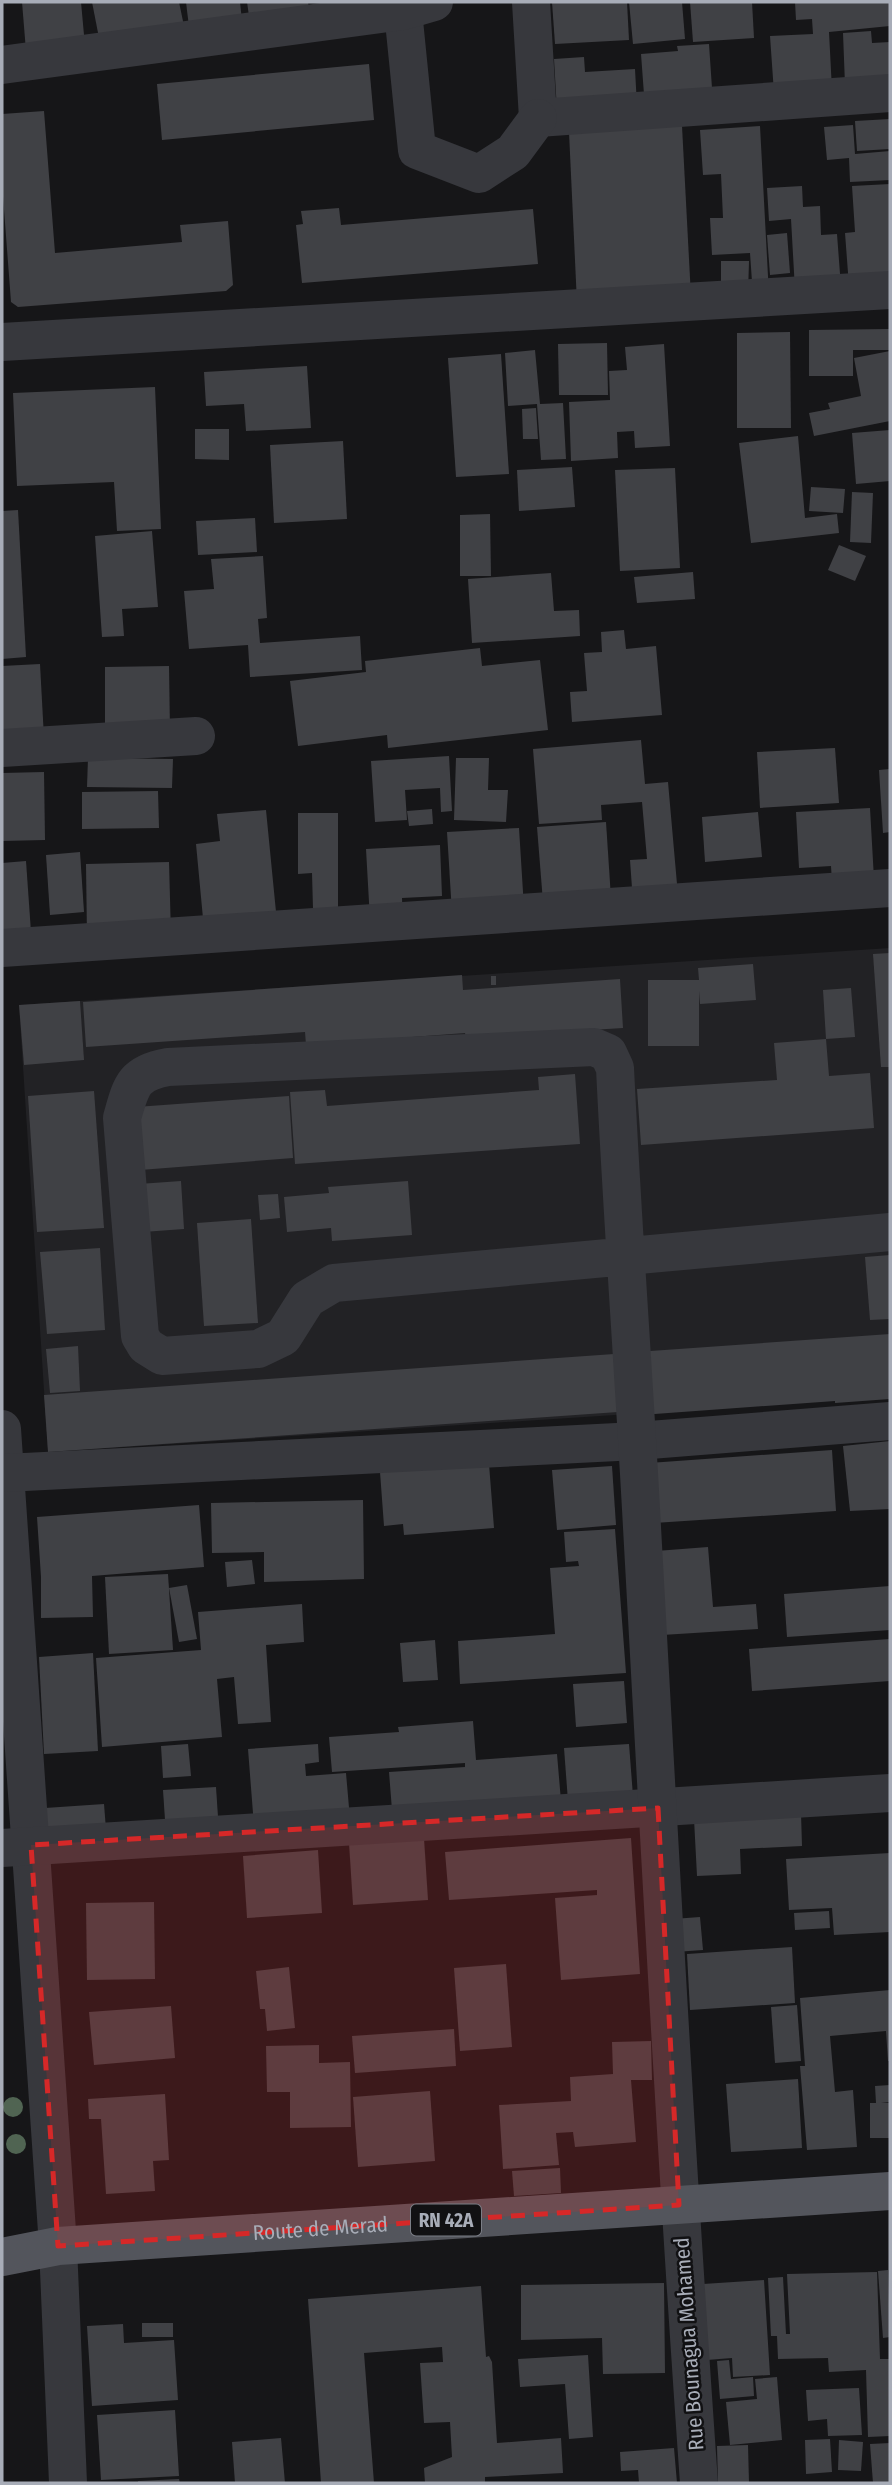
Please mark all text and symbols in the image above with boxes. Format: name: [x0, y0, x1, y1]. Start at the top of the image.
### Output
road number: RN 42A: [411, 2204, 481, 2236]
street label: Route de Merad: [252, 2211, 389, 2246]
street label: Rue Bounagua Mohamed: [669, 2237, 709, 2451]

